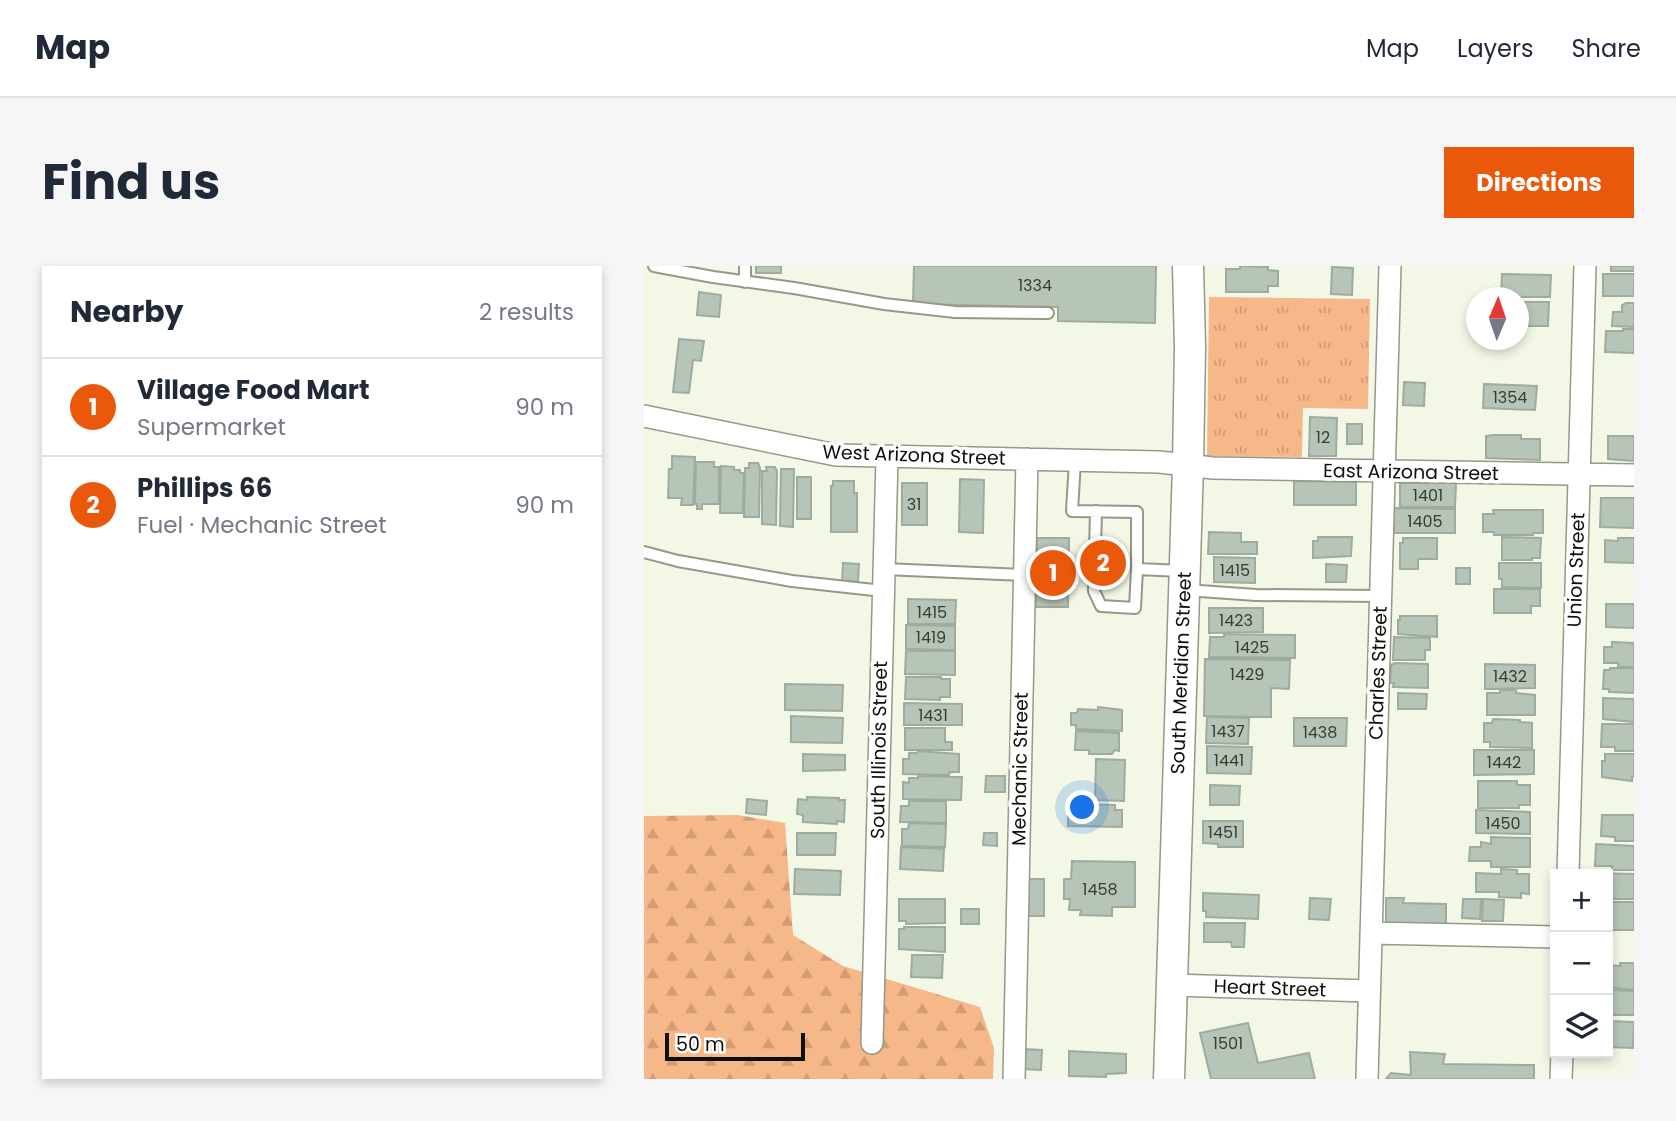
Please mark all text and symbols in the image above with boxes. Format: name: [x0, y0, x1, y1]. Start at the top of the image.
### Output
text: Map: [35, 24, 110, 71]
text: Map: [1366, 32, 1419, 65]
text: Layers: [1457, 32, 1533, 65]
text: Share: [1571, 32, 1641, 65]
button: Directions: [1444, 147, 1634, 218]
text: Find us: [42, 148, 220, 216]
house number: 1334: [1018, 274, 1052, 297]
north arrow: [1466, 287, 1529, 350]
text: Nearby: [70, 290, 184, 333]
text: 2 results: [479, 296, 574, 328]
text: Village Food Mart: [137, 372, 370, 408]
house number: 1354: [1493, 386, 1527, 409]
text: 1: [89, 391, 97, 423]
text: 90 m: [515, 391, 574, 423]
text: Supermarket: [137, 411, 286, 443]
house number: 12: [1316, 426, 1330, 449]
street label: West Arizona Street: [822, 438, 1006, 472]
street label: East Arizona Street: [1323, 457, 1499, 487]
text: Phillips 66: [137, 470, 272, 506]
house number: 1401: [1413, 484, 1443, 507]
text: 2: [86, 489, 100, 521]
text: 90 m: [515, 489, 574, 521]
house number: 31: [907, 493, 921, 516]
text: Fuel · Mechanic Street: [137, 509, 387, 541]
house number: 1405: [1407, 510, 1443, 533]
street label: Union Street: [1561, 512, 1591, 628]
pin: 2: [1080, 537, 1126, 589]
pin: 1: [1030, 547, 1076, 599]
house number: 1415: [1220, 559, 1250, 582]
street label: South Meridian Street: [1164, 571, 1198, 775]
house number: 1415: [917, 601, 947, 624]
street label: Charles Street: [1362, 606, 1394, 740]
house number: 1423: [1219, 609, 1253, 632]
house number: 1419: [916, 626, 946, 649]
house number: 1425: [1235, 636, 1269, 659]
street label: South Illinois Street: [864, 661, 894, 839]
house number: 1429: [1230, 663, 1264, 686]
house number: 1432: [1493, 665, 1527, 688]
street label: Mechanic Street: [1005, 692, 1035, 846]
house number: 1431: [918, 704, 948, 727]
house number: 1437: [1211, 720, 1245, 743]
house number: 1438: [1303, 721, 1337, 744]
house number: 1441: [1214, 749, 1244, 772]
house number: 1442: [1487, 751, 1521, 774]
your location: [1065, 790, 1099, 824]
house number: 1450: [1485, 812, 1521, 835]
house number: 1451: [1208, 821, 1238, 844]
map controls: [1550, 869, 1613, 1058]
button: +: [1550, 869, 1613, 932]
house number: 1458: [1082, 878, 1118, 901]
button: −: [1550, 932, 1613, 995]
street label: Heart Street: [1213, 973, 1327, 1003]
button: layers: [1550, 995, 1613, 1058]
scale bar: [665, 1030, 805, 1062]
text: 50 m: [676, 1031, 725, 1058]
house number: 1501: [1213, 1032, 1243, 1055]

